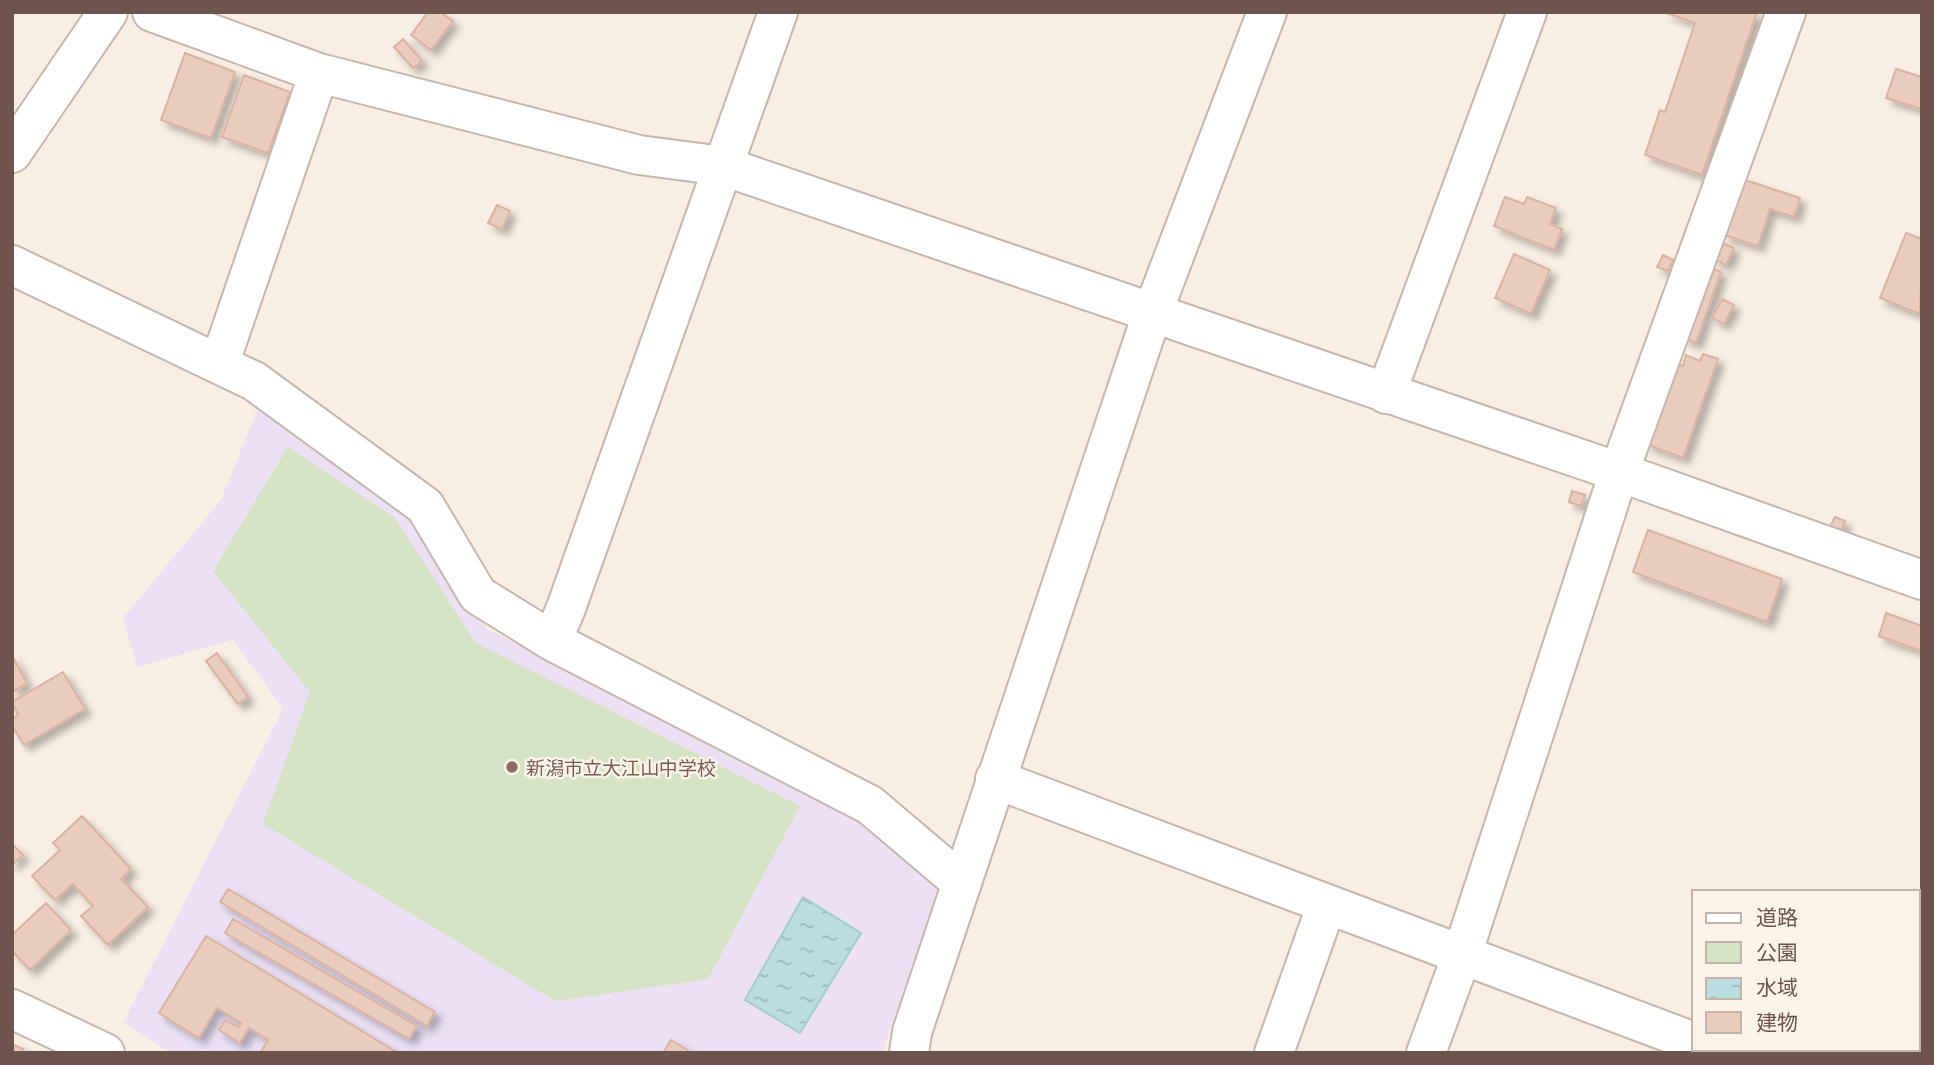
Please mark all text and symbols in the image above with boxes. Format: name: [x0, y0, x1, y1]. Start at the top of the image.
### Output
place label: 新潟市立大江山中学校: [526, 756, 716, 779]
marker: 新潟市立大江山中学校: [504, 759, 520, 775]
legend: [1692, 890, 1920, 1051]
text: 道路: [1756, 904, 1798, 929]
text: 公園: [1756, 939, 1798, 964]
text: 水域: [1756, 974, 1798, 999]
text: 建物: [1756, 1009, 1798, 1034]

